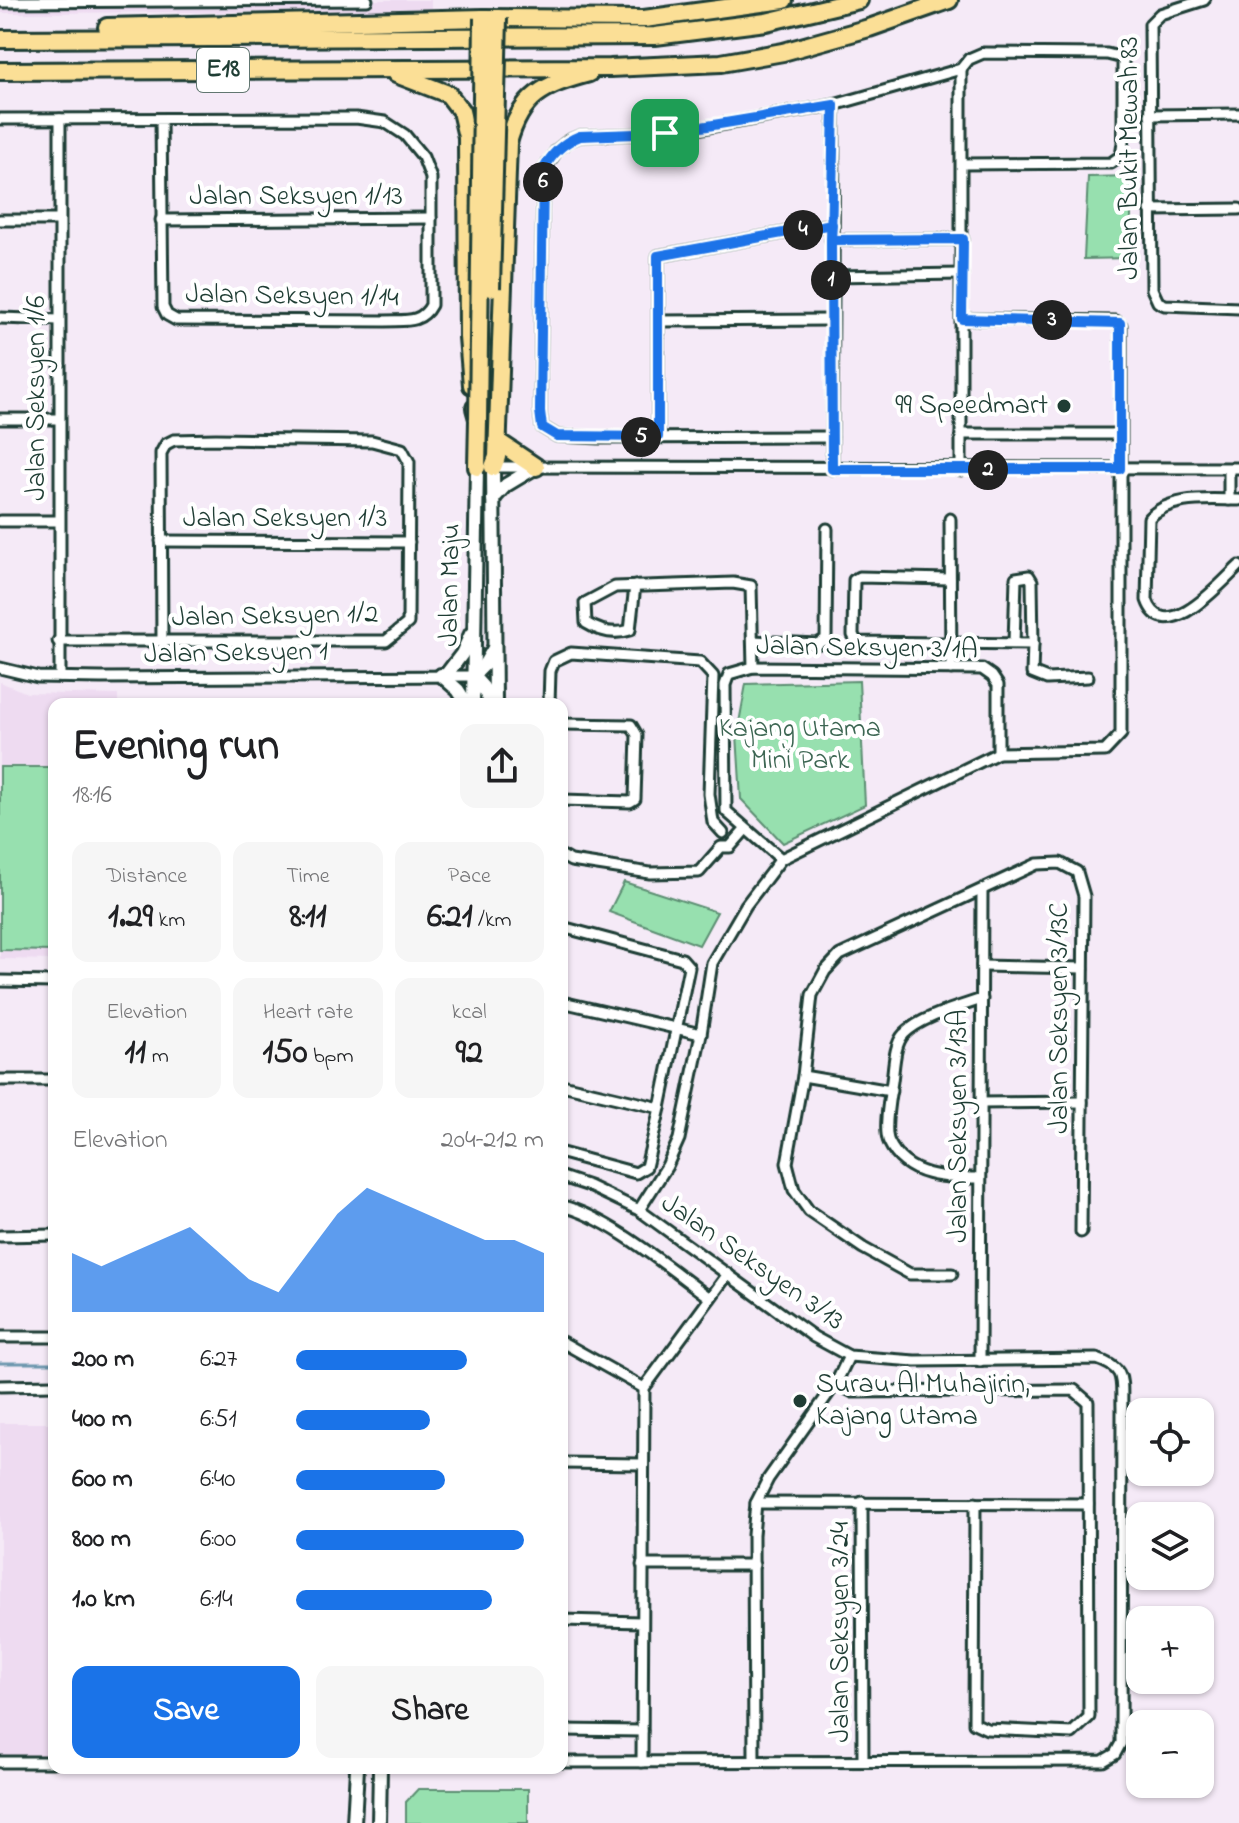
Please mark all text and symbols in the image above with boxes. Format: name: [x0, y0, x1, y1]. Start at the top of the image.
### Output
street label: Jalan Bukit Mewah 83: [1110, 36, 1151, 280]
road number: E18: [197, 48, 249, 92]
pin: [631, 99, 699, 167]
icon: arrive: [643, 111, 687, 155]
pin: 6: [523, 162, 563, 202]
text: 6: [538, 166, 548, 198]
street label: Jalan Seksyen 1/13: [189, 177, 403, 218]
pin: 4: [783, 210, 823, 250]
text: 4: [798, 214, 808, 246]
pin: 1: [811, 260, 851, 300]
text: 1: [828, 264, 835, 296]
street label: Jalan Seksyen 1/14: [185, 275, 399, 319]
street label: Jalan Seksyen 1/6: [17, 295, 58, 501]
pin: 3: [1032, 300, 1072, 340]
text: 3: [1047, 304, 1057, 336]
place label: 99 Speedmart: [895, 386, 1048, 427]
marker: 99 Speedmart: [1055, 397, 1073, 415]
pin: 5: [621, 417, 661, 457]
text: 5: [635, 421, 647, 453]
pin: 2: [968, 450, 1008, 490]
text: 2: [983, 454, 993, 486]
street label: Jalan Seksyen 1/3: [183, 499, 387, 540]
street label: Jalan Maju: [429, 523, 473, 647]
street label: Jalan Seksyen 1/2: [171, 595, 379, 639]
street label: Jalan Seksyen 3/1A: [756, 627, 978, 671]
street label: Jalan Seksyen 1: [144, 632, 329, 676]
park label: Kajang Utama Mini Park: [719, 709, 881, 782]
text: Evening run: [72, 715, 279, 779]
button: share: [460, 724, 544, 808]
text: 18:16: [72, 777, 112, 815]
text: Distance: [106, 861, 187, 893]
text: Time: [286, 861, 330, 893]
text: Pace: [448, 861, 491, 893]
text: 1.29: [108, 893, 153, 943]
text: 8:11: [289, 893, 327, 943]
text: 6:21: [427, 893, 473, 943]
street label: Jalan Seksyen 3/13C: [1040, 902, 1081, 1134]
text: km: [153, 905, 185, 937]
text: /km: [473, 905, 512, 937]
text: Elevation: [106, 997, 187, 1029]
text: Heart rate: [263, 997, 353, 1029]
text: kcal: [452, 997, 487, 1029]
street label: Jalan Seksyen 3/13A: [939, 1009, 980, 1243]
text: 11: [125, 1029, 146, 1079]
text: 150: [262, 1029, 307, 1079]
text: 92: [456, 1029, 483, 1079]
text: m: [146, 1041, 169, 1073]
text: bpm: [307, 1041, 354, 1073]
text: Elevation: [72, 1122, 168, 1160]
text: 204–212 m: [441, 1122, 544, 1160]
street label: Jalan Seksyen 3/13: [652, 1184, 852, 1342]
text: 200 m: [72, 1341, 134, 1379]
text: 6:27: [200, 1341, 237, 1379]
place label: Surau Al Muhajirin, Kajang Utama: [816, 1365, 1030, 1438]
marker: Surau Al Muhajirin, Kajang Utama: [791, 1392, 809, 1410]
map controls: [1126, 1398, 1214, 1798]
button: locate: [1126, 1398, 1214, 1486]
text: 400 m: [72, 1401, 132, 1439]
text: 6:51: [200, 1401, 237, 1439]
text: 600 m: [72, 1461, 133, 1499]
text: 6:40: [200, 1461, 236, 1499]
button: layers: [1126, 1502, 1214, 1590]
text: 800 m: [72, 1521, 131, 1559]
text: 6:00: [200, 1521, 236, 1559]
street label: Jalan Seksyen 3/24: [821, 1521, 862, 1743]
text: 1.0 km: [72, 1581, 135, 1619]
text: 6:14: [200, 1581, 233, 1619]
button: +: [1126, 1606, 1214, 1694]
button: Save: [72, 1666, 300, 1758]
button: Share: [316, 1666, 544, 1758]
button: −: [1126, 1710, 1214, 1798]

